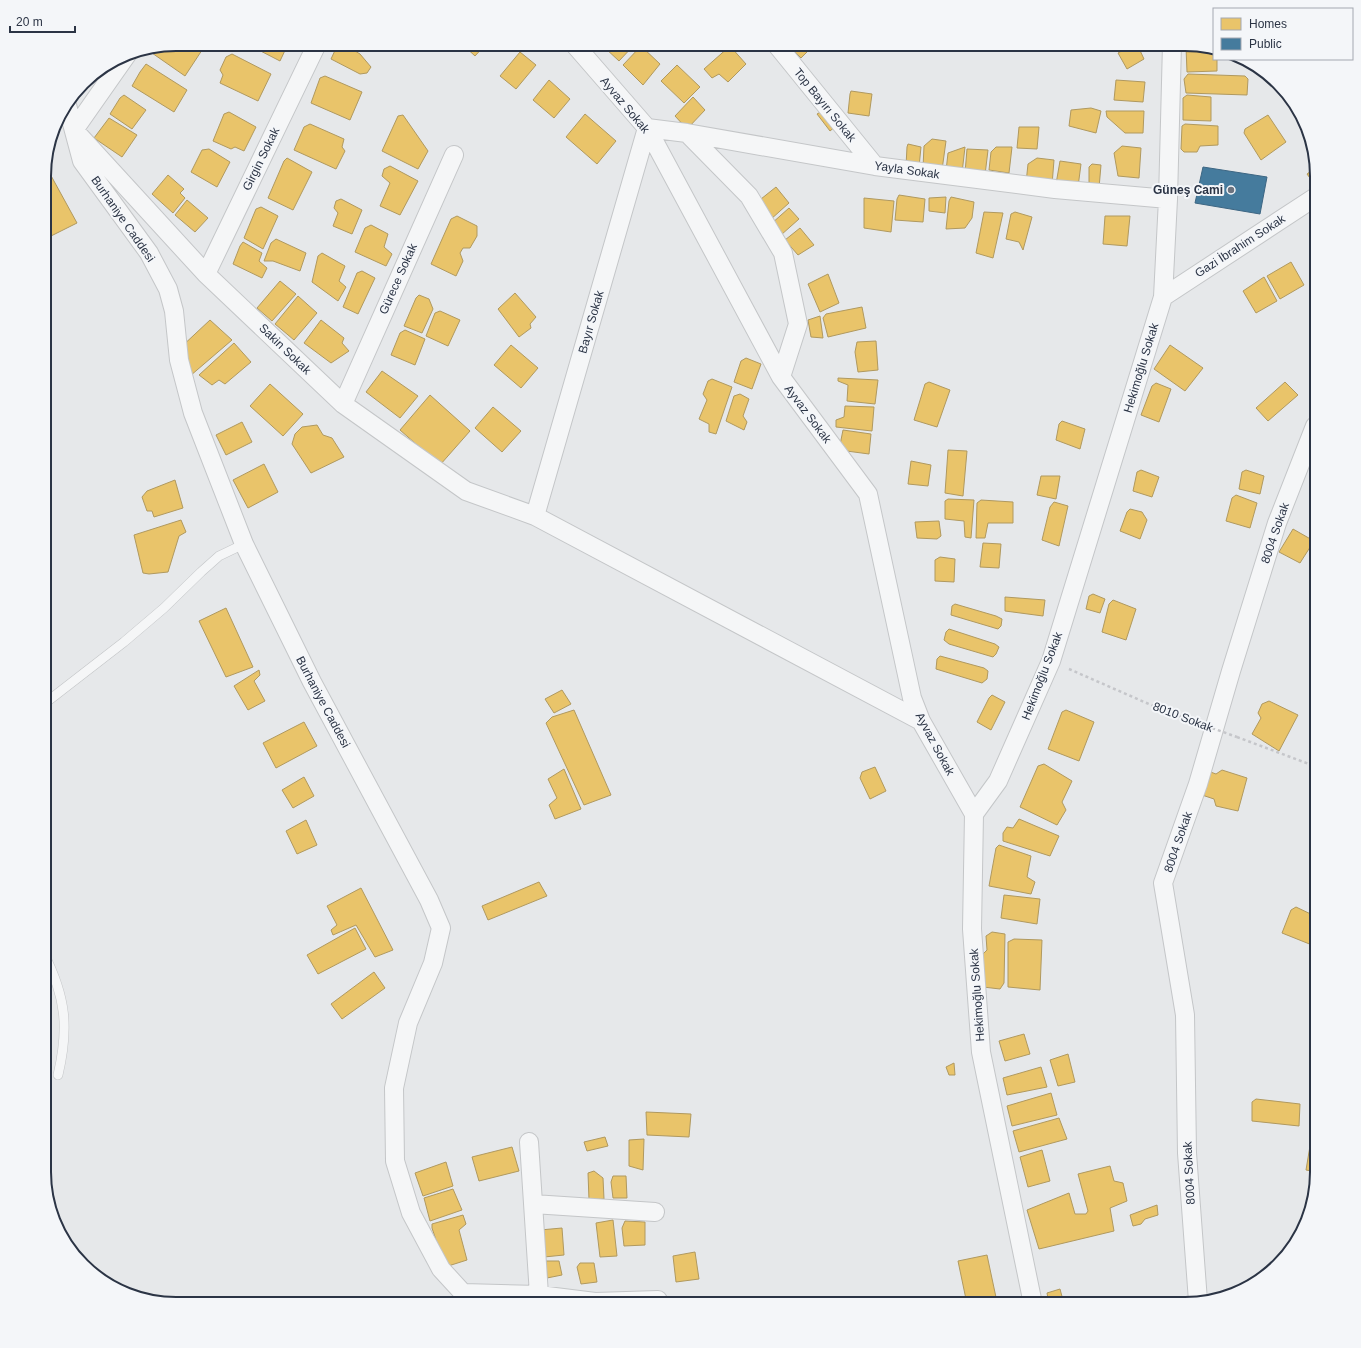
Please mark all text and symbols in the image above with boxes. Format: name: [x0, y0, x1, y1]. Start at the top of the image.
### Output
scale bar: [10, 8, 75, 34]
legend: [1213, 8, 1353, 60]
text: 20 m: [16, 15, 43, 29]
text: Homes: [1249, 17, 1287, 31]
text: Public: [1249, 37, 1282, 51]
street label: Top Bayırı Sokak: [791, 65, 860, 145]
street label: Ayvaz Sokak: [597, 74, 653, 137]
street label: Girgin Sokak: [240, 124, 283, 193]
street label: Yayla Sokak: [873, 158, 942, 182]
street label: Burhaniye Caddesi: [88, 173, 158, 265]
place label: Güneş Cami: [1153, 183, 1223, 197]
marker: Güneş Cami: [1226, 185, 1236, 195]
street label: Gazi İbrahim Sokak: [1192, 211, 1289, 280]
street label: Gürece Sokak: [376, 241, 420, 317]
street label: Bayır Sokak: [575, 288, 607, 355]
street label: Hekimoğlu Sokak: [1121, 320, 1162, 415]
street label: Sakin Sokak: [256, 321, 315, 378]
street label: Ayvaz Sokak: [782, 382, 835, 447]
street label: 8004 Sokak: [1258, 500, 1292, 565]
street label: Hekimoğlu Sokak: [1019, 629, 1066, 722]
street label: Burhaniye Caddesi: [293, 654, 353, 750]
street label: 8010 Sokak: [1151, 699, 1216, 735]
street label: Ayvaz Sokak: [913, 710, 958, 779]
street label: 8004 Sokak: [1161, 809, 1195, 874]
street label: Hekimoğlu Sokak: [967, 947, 987, 1042]
street label: 8004 Sokak: [1180, 1140, 1198, 1205]

